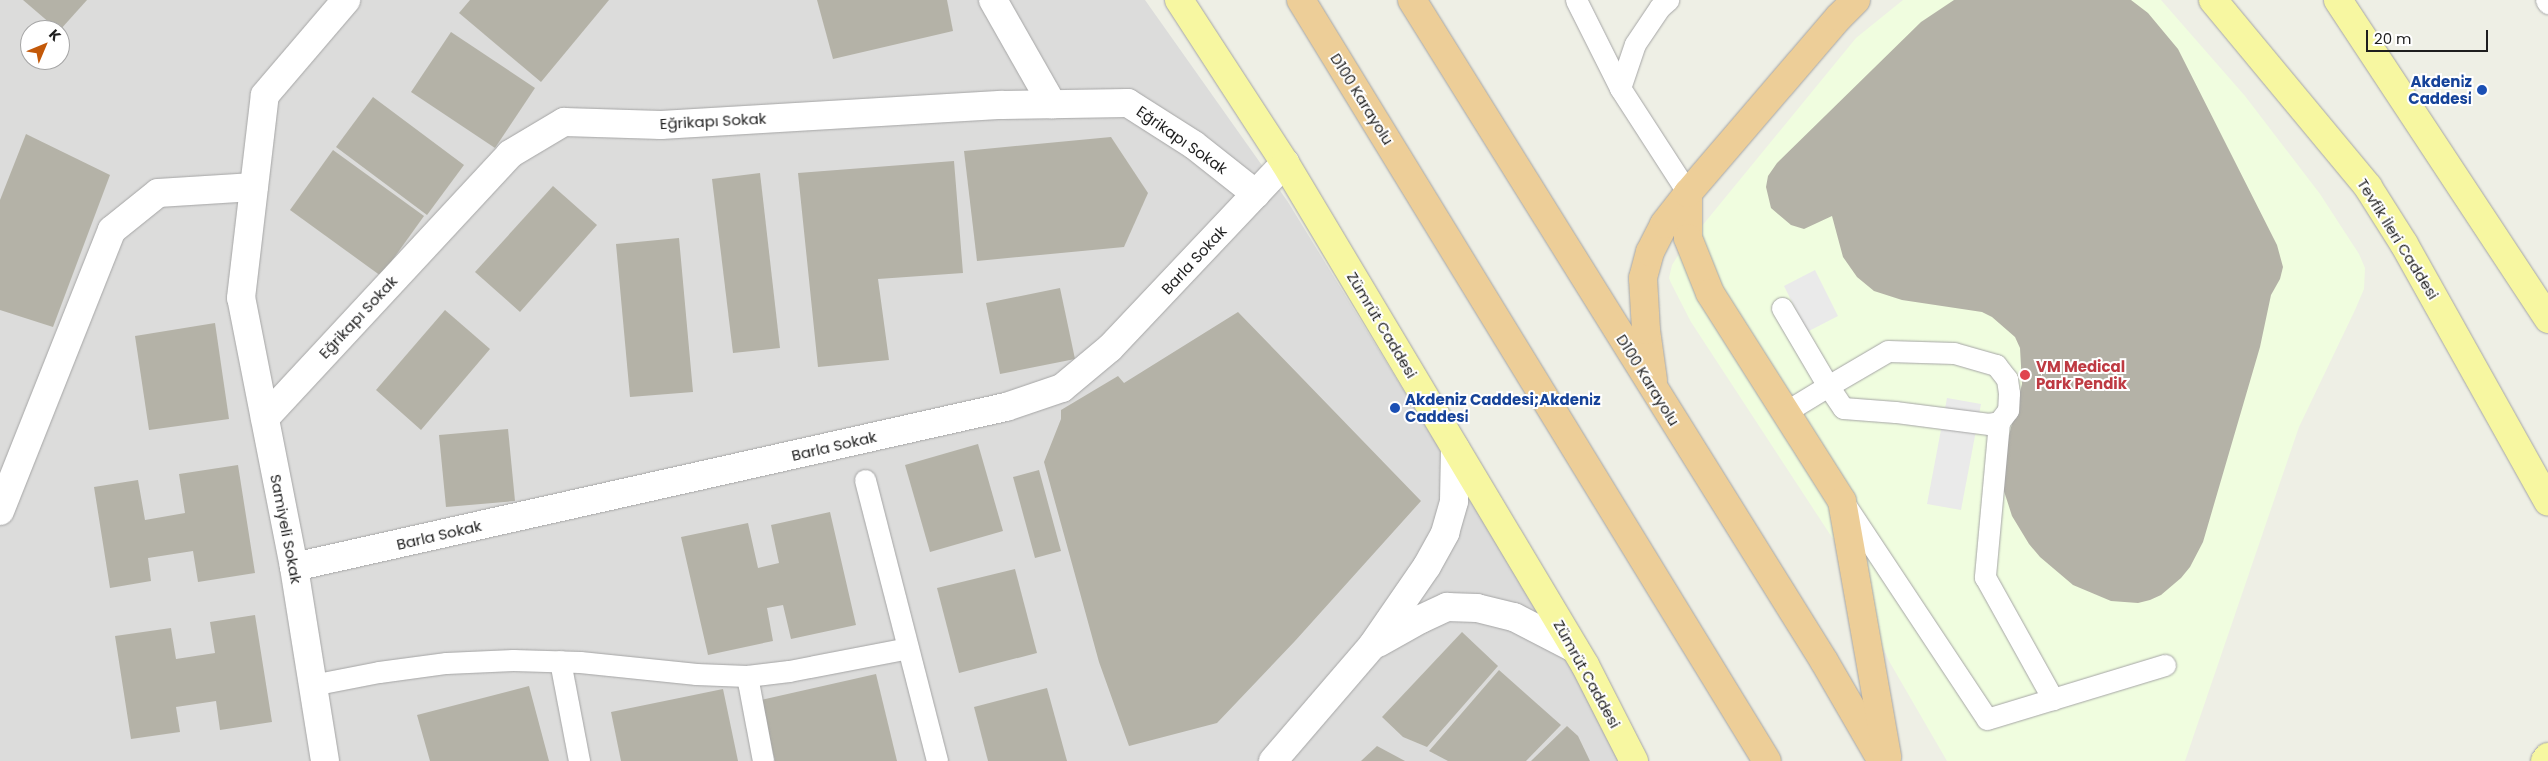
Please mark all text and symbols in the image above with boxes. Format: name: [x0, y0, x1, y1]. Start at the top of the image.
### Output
north arrow: [20, 20, 70, 70]
scale bar: [2368, 20, 2490, 52]
text: K: [44, 25, 65, 46]
text: 20 m: [2374, 28, 2412, 49]
street label: D100 Karayolu: [1327, 50, 1397, 148]
place label: Akdeni̇z Caddesi̇: [2408, 72, 2472, 107]
marker: Akdeni̇z Caddesi̇: [2476, 84, 2488, 96]
street label: Eğrikapı Sokak: [1133, 102, 1231, 178]
street label: Eğrikapı Sokak: [659, 109, 767, 133]
street label: Tevfik İleri Caddesi: [2354, 175, 2442, 303]
street label: Barla Sokak: [1158, 222, 1230, 298]
street label: Zümrüt Caddesi: [1343, 269, 1421, 381]
street label: Eğrikapı Sokak: [315, 272, 401, 362]
street label: D100 Karayolu: [1613, 331, 1683, 429]
place label: VM Medical Park Pendik: [2036, 357, 2127, 392]
marker: VM Medical Park Pendik: [2018, 368, 2032, 382]
place label: Akdeniz Caddesi;Akdeni̇z Caddesi̇: [1405, 390, 1601, 425]
marker: Akdeniz Caddesi;Akdeni̇z Caddesi̇: [1389, 402, 1401, 414]
street label: Barla Sokak: [790, 427, 878, 465]
street label: Samiyeli Sokak: [267, 473, 305, 585]
street label: Barla Sokak: [395, 516, 483, 554]
street label: Zümrüt Caddesi: [1550, 617, 1624, 731]

